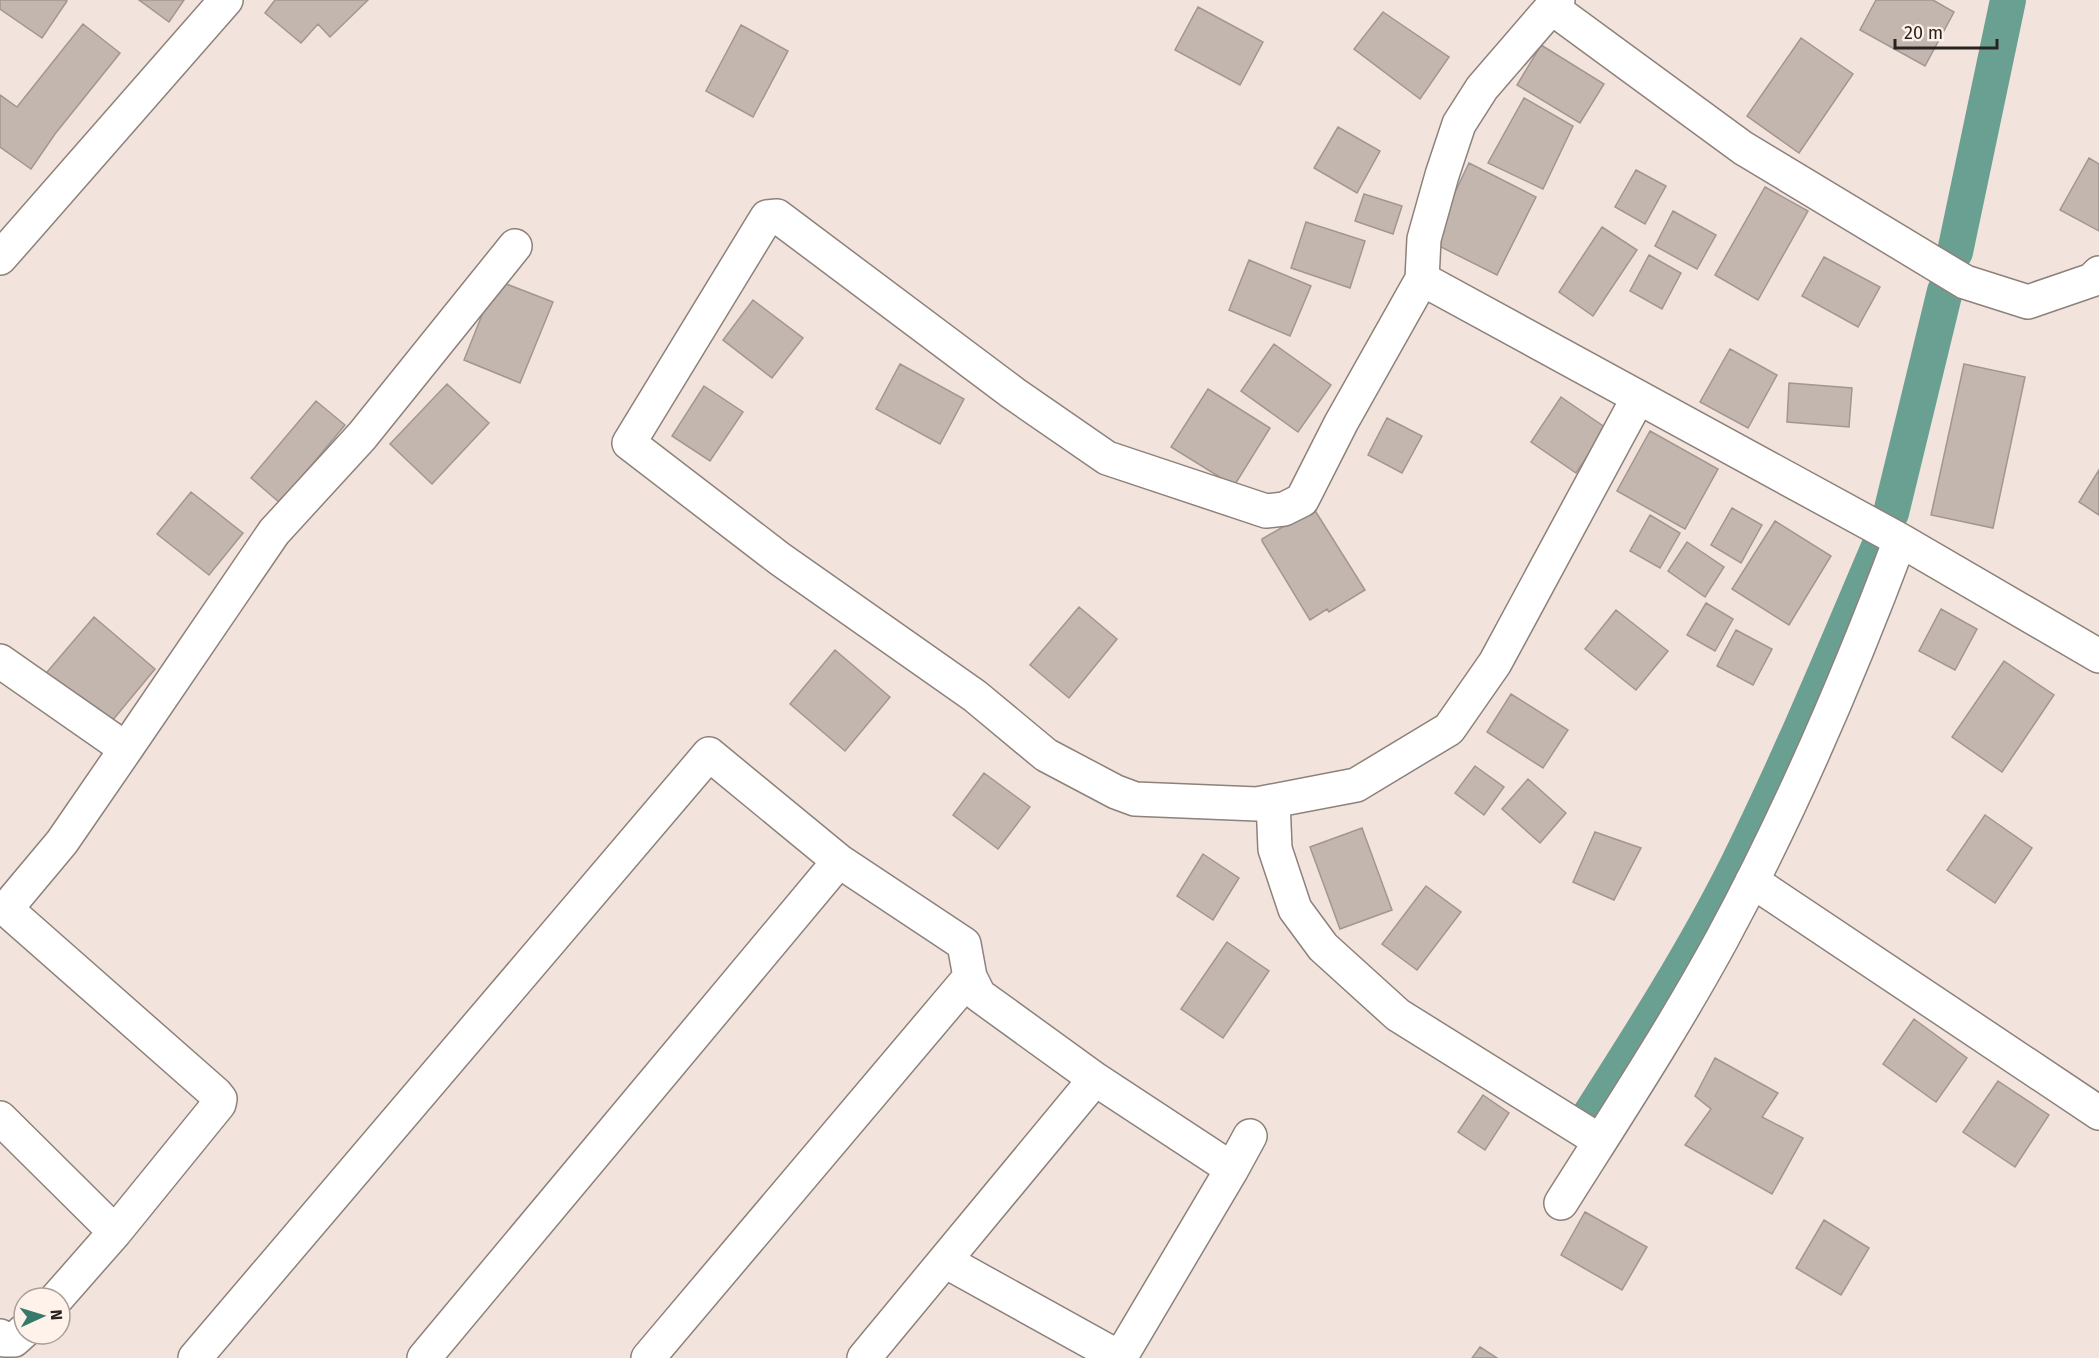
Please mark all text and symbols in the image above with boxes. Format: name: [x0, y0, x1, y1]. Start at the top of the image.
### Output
scale bar: [1895, 12, 1997, 50]
text: 20 m: [1904, 22, 1943, 44]
north arrow: [12, 1286, 72, 1346]
text: N: [47, 1309, 66, 1321]

